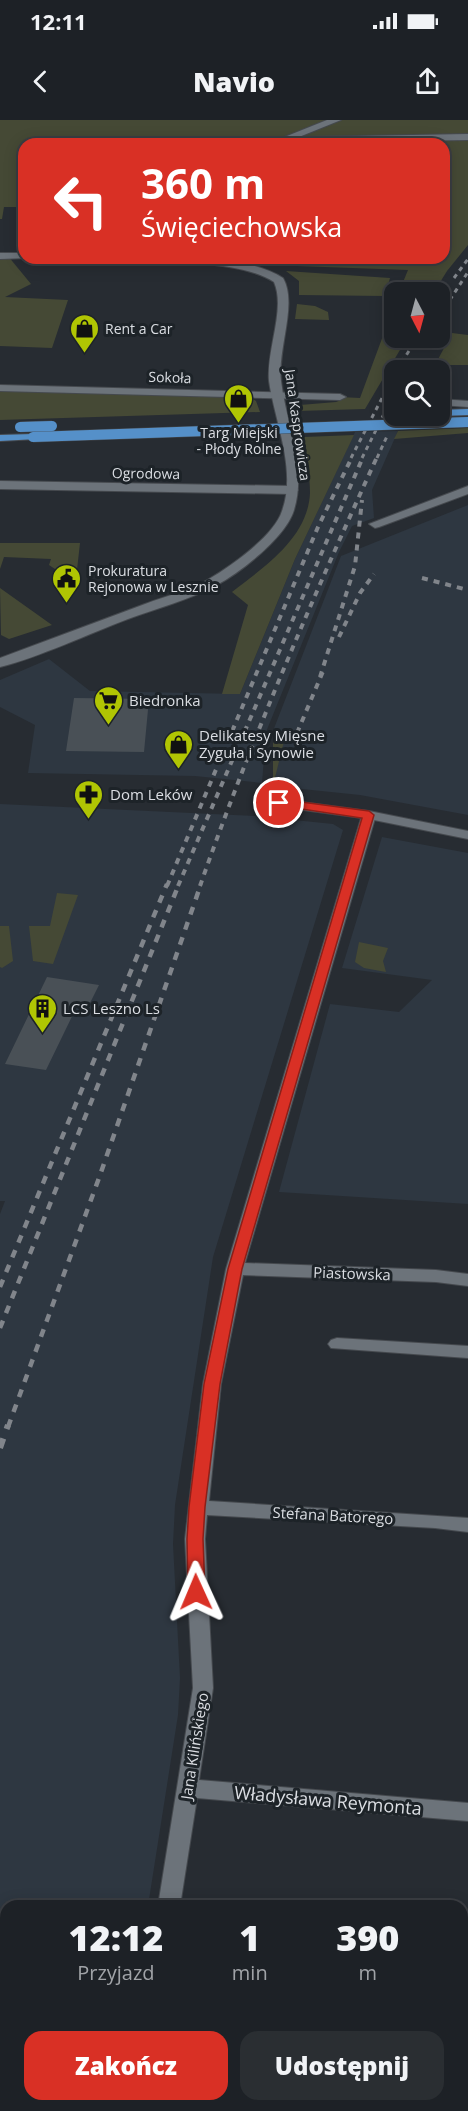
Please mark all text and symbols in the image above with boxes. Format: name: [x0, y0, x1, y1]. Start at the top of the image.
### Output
text: 12:11: [30, 6, 87, 36]
text: Navio: [193, 63, 275, 100]
icon: back: [24, 65, 57, 98]
icon: share: [411, 65, 444, 98]
text: 360 m: [141, 154, 265, 211]
icon: left: [42, 162, 120, 240]
text: Święciechowska: [141, 208, 342, 245]
north arrow: [384, 282, 450, 348]
map controls: [384, 282, 450, 426]
shop icon: Rent a Car: [68, 312, 100, 354]
place label: Rent a Car: [105, 319, 173, 338]
button: search: [384, 360, 450, 426]
street label: Jana Kasprowicza: [280, 366, 315, 482]
street label: Sokoła: [148, 367, 192, 387]
shop icon: Targ Miejski - Płody Rolne: [223, 382, 255, 424]
place label: Targ Miejski - Płody Rolne: [197, 423, 282, 458]
street label: Ogrodowa: [112, 463, 180, 483]
place label: Prokuratura Rejonowa w Lesznie: [88, 561, 219, 596]
public building icon: Prokuratura Rejonowa w Lesznie: [51, 562, 83, 604]
supermarket icon: Biedronka: [92, 684, 124, 726]
place label: Biedronka: [129, 690, 201, 710]
place label: Delikatesy Mięsne Zyguła i Synowie: [199, 725, 325, 762]
shop icon: Delikatesy Mięsne Zyguła i Synowie: [162, 728, 194, 770]
pin: [253, 777, 304, 828]
pharmacy icon: Dom Leków: [73, 778, 105, 820]
place label: Dom Leków: [110, 784, 193, 804]
icon: arrive: [262, 786, 295, 819]
building icon: LCS Leszno Ls: [26, 992, 58, 1034]
place label: LCS Leszno Ls: [63, 998, 160, 1018]
street label: Piastowska: [313, 1262, 391, 1284]
street label: Stefana Batorego: [272, 1502, 394, 1528]
position arrow: [164, 1560, 228, 1624]
street label: Jana Kilińskiego: [175, 1691, 212, 1803]
street label: Władysława Reymonta: [233, 1780, 423, 1820]
text: 12:12: [69, 1913, 163, 1962]
text: 1: [239, 1913, 260, 1962]
text: 390: [336, 1913, 399, 1962]
text: Przyjazd: [77, 1959, 155, 1986]
text: min: [232, 1959, 268, 1986]
text: m: [359, 1959, 377, 1986]
button: Zakończ: [24, 2031, 228, 2100]
button: Udostępnij: [240, 2031, 444, 2100]

